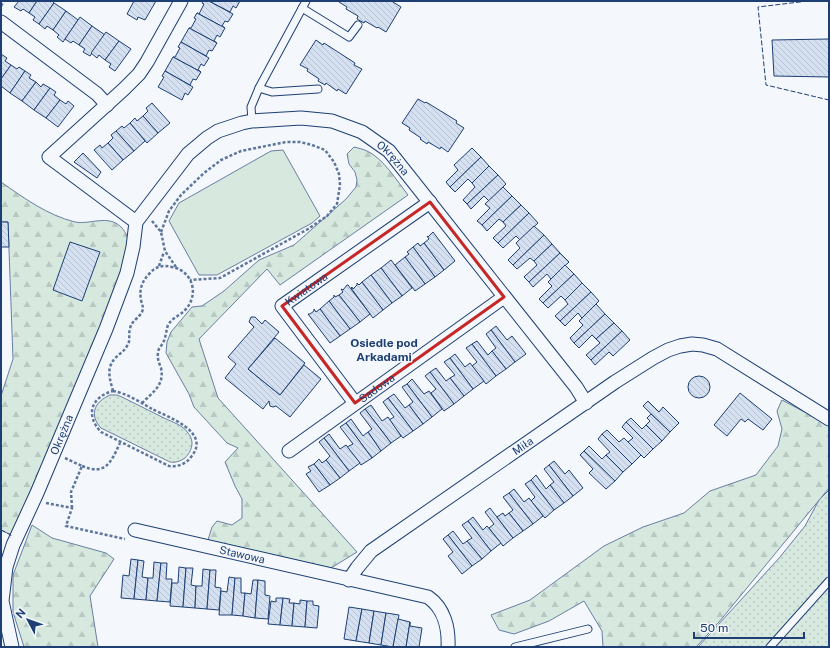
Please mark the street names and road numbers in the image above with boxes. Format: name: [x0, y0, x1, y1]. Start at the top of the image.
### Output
street label: Okrężna: [375, 138, 412, 177]
street label: Kwiatowa: [283, 270, 330, 308]
street label: Sadowa: [357, 371, 397, 405]
street label: Okrężna: [48, 413, 75, 456]
street label: Miła: [510, 435, 535, 457]
street label: Stawowa: [218, 543, 266, 566]

